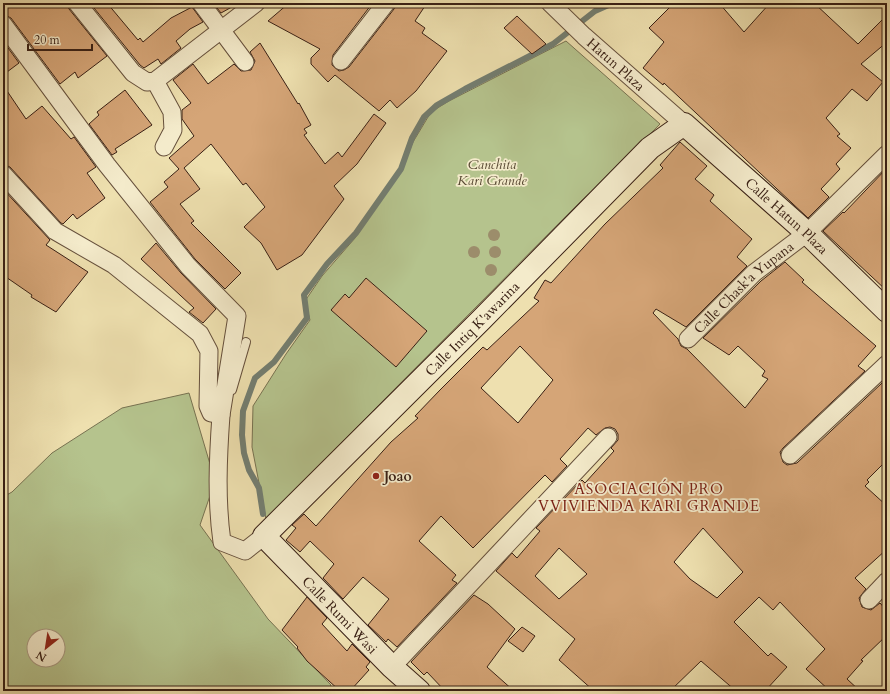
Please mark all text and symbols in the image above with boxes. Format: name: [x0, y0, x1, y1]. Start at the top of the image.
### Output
scale bar: [28, 26, 92, 52]
text: 20 m: [34, 32, 61, 48]
street label: Hatun Plaza: [582, 34, 649, 95]
park label: Canchita Kari Grande: [457, 155, 527, 190]
street label: Calle Hatun Plaza: [741, 174, 832, 259]
street label: Calle Chask'a Yupana: [690, 237, 798, 338]
street label: Calle Intiq K'awarina: [421, 277, 524, 380]
place label: Joao: [382, 467, 412, 486]
marker: Joao: [371, 471, 381, 481]
district label: ASOCIACIÓN PRO VVIVIENDA KARI GRANDE: [538, 479, 760, 516]
street label: Calle Rumi Wasi: [298, 572, 382, 658]
north arrow: [26, 628, 66, 668]
text: N: [33, 647, 49, 665]

